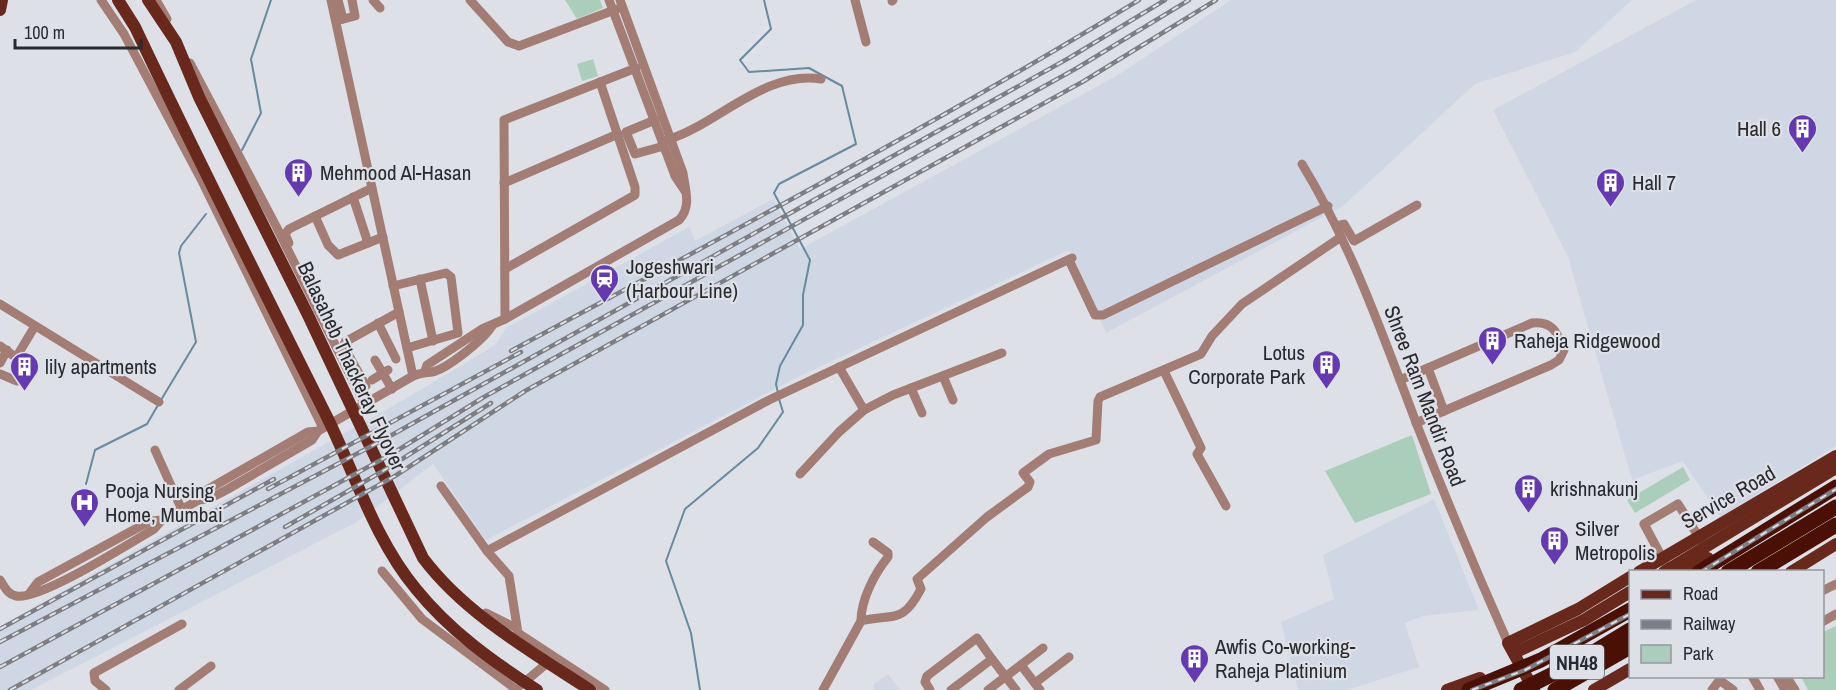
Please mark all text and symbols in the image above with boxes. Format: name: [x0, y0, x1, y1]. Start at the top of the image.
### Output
scale bar: [15, 12, 141, 50]
text: 100 m: [24, 20, 65, 45]
building icon: Hall 6: [1786, 112, 1818, 154]
place label: Hall 6: [1737, 114, 1781, 143]
building icon: Mehmood Al-Hasan: [283, 156, 315, 198]
place label: Mehmood Al-Hasan: [320, 158, 471, 187]
building icon: Hall 7: [1595, 166, 1627, 208]
place label: Hall 7: [1632, 168, 1676, 197]
place label: Jogeshwari (Harbour Line): [626, 252, 738, 305]
street label: Balasaheb Thackeray Flyover: [291, 257, 413, 475]
station icon: Jogeshwari (Harbour Line): [589, 262, 621, 304]
street label: Shree Ram Mandir Road: [1377, 301, 1473, 491]
building icon: Raheja Ridgewood: [1477, 324, 1509, 366]
place label: Raheja Ridgewood: [1514, 326, 1660, 355]
place label: Lotus Corporate Park: [1188, 338, 1305, 391]
building icon: Lotus Corporate Park: [1310, 348, 1342, 390]
building icon: lily apartments: [8, 350, 40, 392]
place label: lily apartments: [45, 352, 157, 381]
street label: Service Road: [1676, 458, 1780, 536]
building icon: krishnakunj: [1513, 472, 1545, 514]
place label: krishnakunj: [1550, 474, 1638, 503]
place label: Pooja Nursing Home, Mumbai: [105, 476, 223, 529]
hospital icon: Pooja Nursing Home, Mumbai: [68, 486, 100, 528]
place label: Silver Metropolis: [1575, 514, 1655, 567]
building icon: Silver Metropolis: [1538, 524, 1570, 566]
legend: [1629, 570, 1824, 678]
text: Road: [1683, 581, 1718, 606]
text: Railway: [1683, 611, 1736, 636]
place label: Awfis Co-working- Raheja Platinium: [1214, 632, 1356, 685]
text: Park: [1683, 641, 1714, 666]
building icon: Awfis Co-working- Raheja Platinium: [1178, 642, 1210, 684]
road number: NH48: [1550, 645, 1604, 679]

